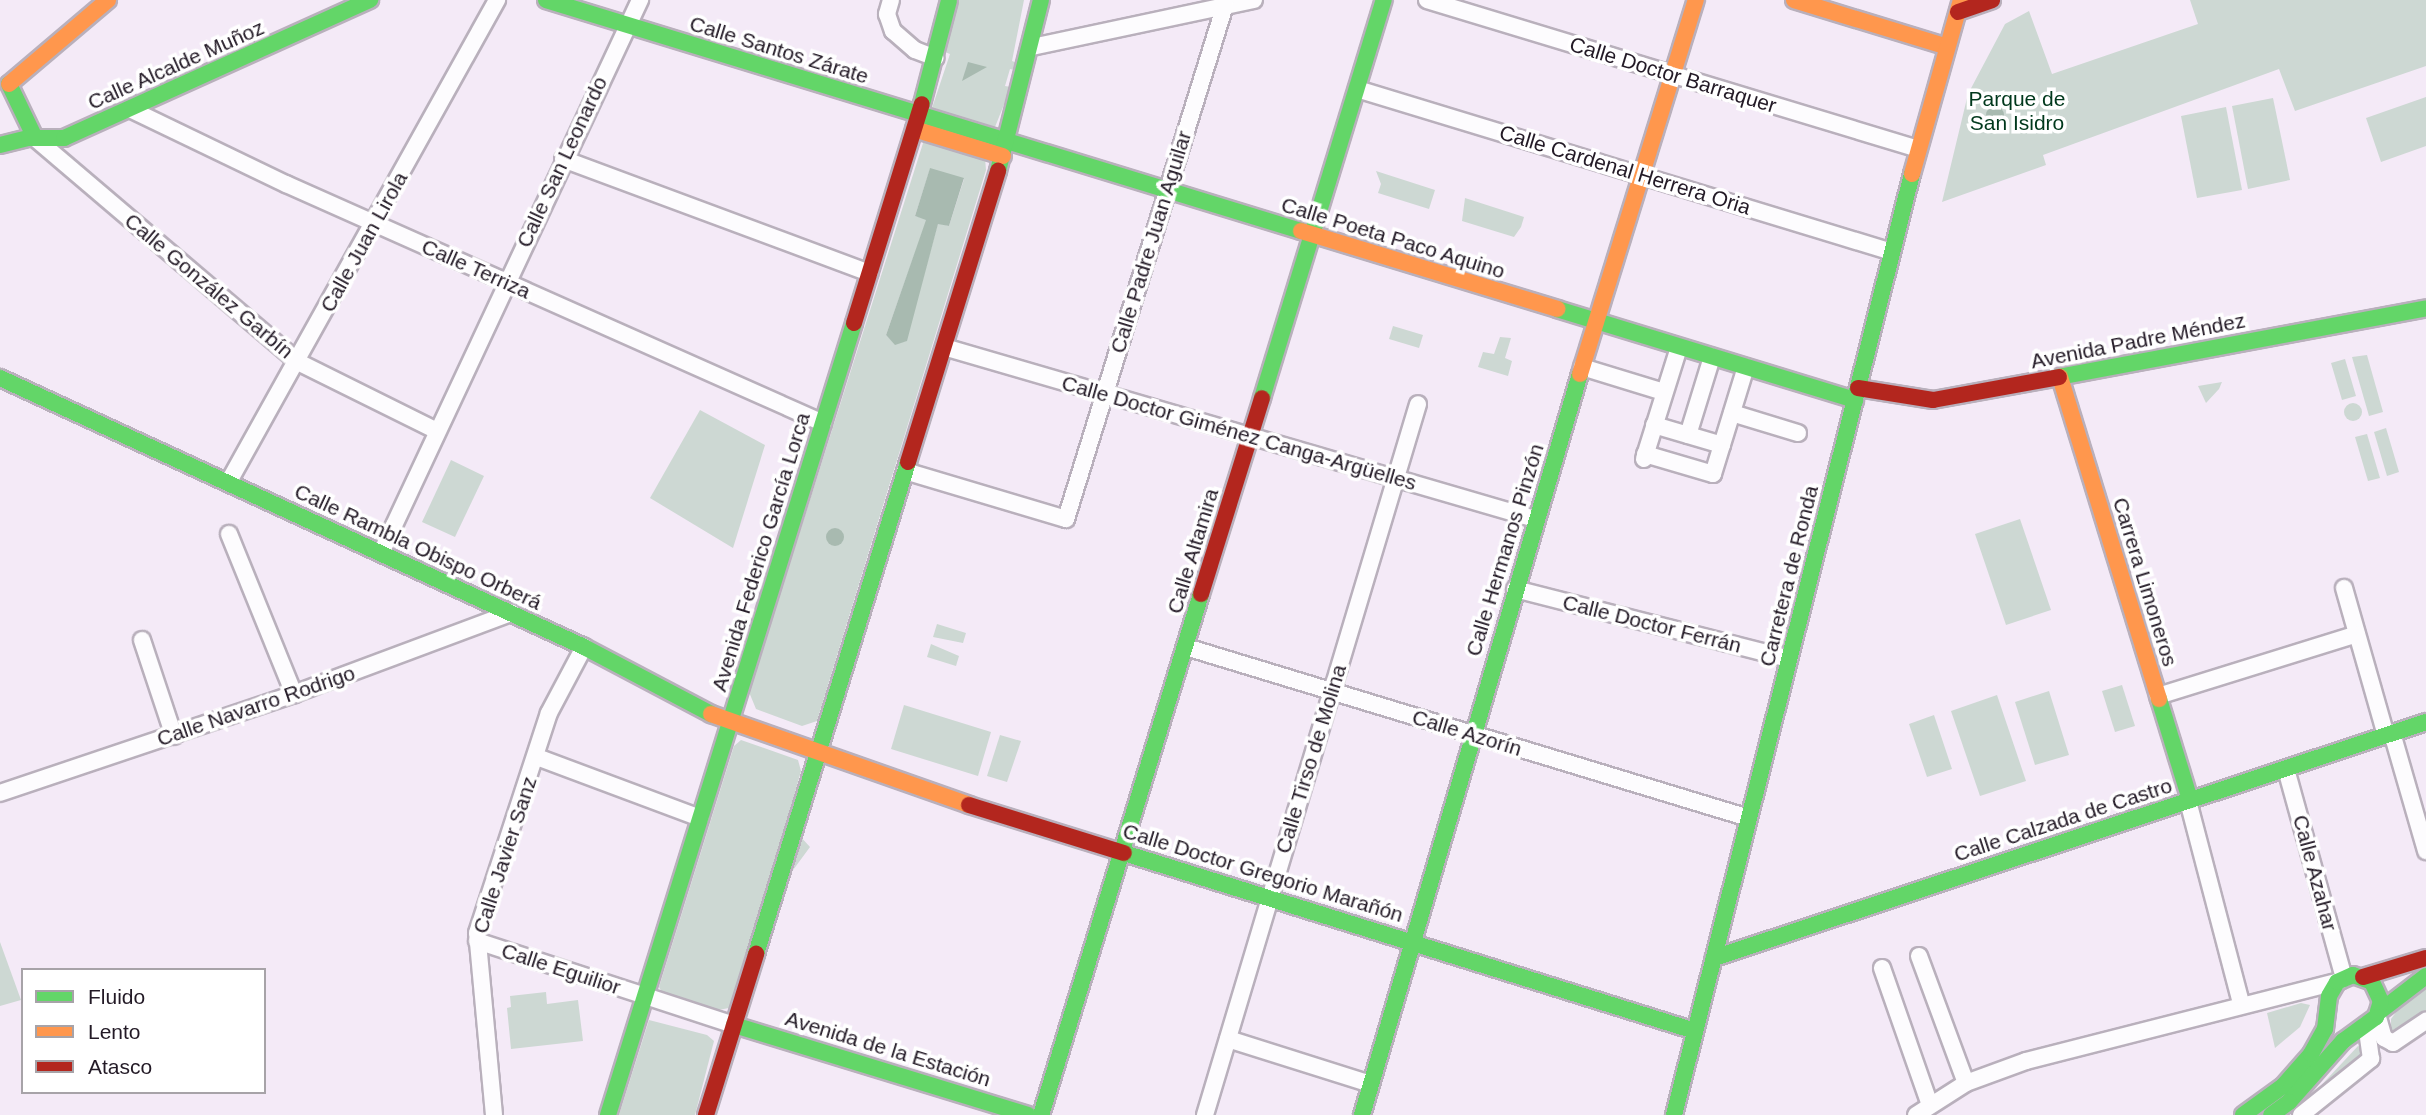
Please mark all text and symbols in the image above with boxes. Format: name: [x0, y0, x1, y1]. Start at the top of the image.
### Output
street label: Calle Santos Zárate: [687, 11, 871, 89]
street label: Calle Alcalde Muñoz: [83, 15, 269, 115]
street label: Calle Doctor Barraquer: [1567, 32, 1779, 118]
street label: Calle San Leonardo: [511, 73, 613, 251]
park label: Parque de San Isidro: [1969, 86, 2065, 136]
street label: Calle Cardenal Herrera Oria: [1496, 120, 1754, 220]
street label: Calle Padre Juan Aguilar: [1105, 127, 1197, 357]
street label: Calle Juan Lirola: [315, 167, 413, 317]
street label: Calle Poeta Paco Aquino: [1278, 192, 1508, 284]
street label: Calle González Garbín: [120, 208, 298, 364]
street label: Calle Terriza: [418, 234, 534, 304]
street label: Avenida Padre Méndez: [2029, 308, 2247, 374]
street label: Calle Doctor Giménez Canga-Argüelles: [1059, 370, 1419, 496]
street label: Avenida Federico García Lorca: [707, 410, 815, 694]
street label: Calle Hermanos Pinzón: [1461, 441, 1549, 659]
street label: Calle Rambla Obispo Orberá: [290, 479, 546, 615]
street label: Carretera de Ronda: [1754, 483, 1824, 669]
street label: Calle Altamira: [1162, 485, 1224, 617]
street label: Carrera Limoneros: [2107, 495, 2183, 669]
street label: Calle Doctor Ferrán: [1560, 590, 1744, 658]
street label: Calle Navarro Rodrigo: [154, 660, 358, 752]
street label: Calle Tirso de Molina: [1270, 661, 1352, 857]
street label: Calle Azorín: [1409, 704, 1525, 762]
street label: Calle Javier Sanz: [468, 773, 542, 937]
street label: Calle Calzada de Castro: [1951, 773, 2175, 867]
street label: Calle Azahar: [2287, 812, 2343, 934]
street label: Calle Doctor Gregorio Marañón: [1120, 818, 1406, 928]
street label: Calle Eguilior: [498, 938, 624, 1000]
legend: [21, 968, 266, 1094]
text: Fluido: [88, 985, 145, 1008]
street label: Avenida de la Estación: [782, 1006, 994, 1092]
text: Lento: [88, 1020, 141, 1043]
text: Atasco: [88, 1055, 152, 1078]

